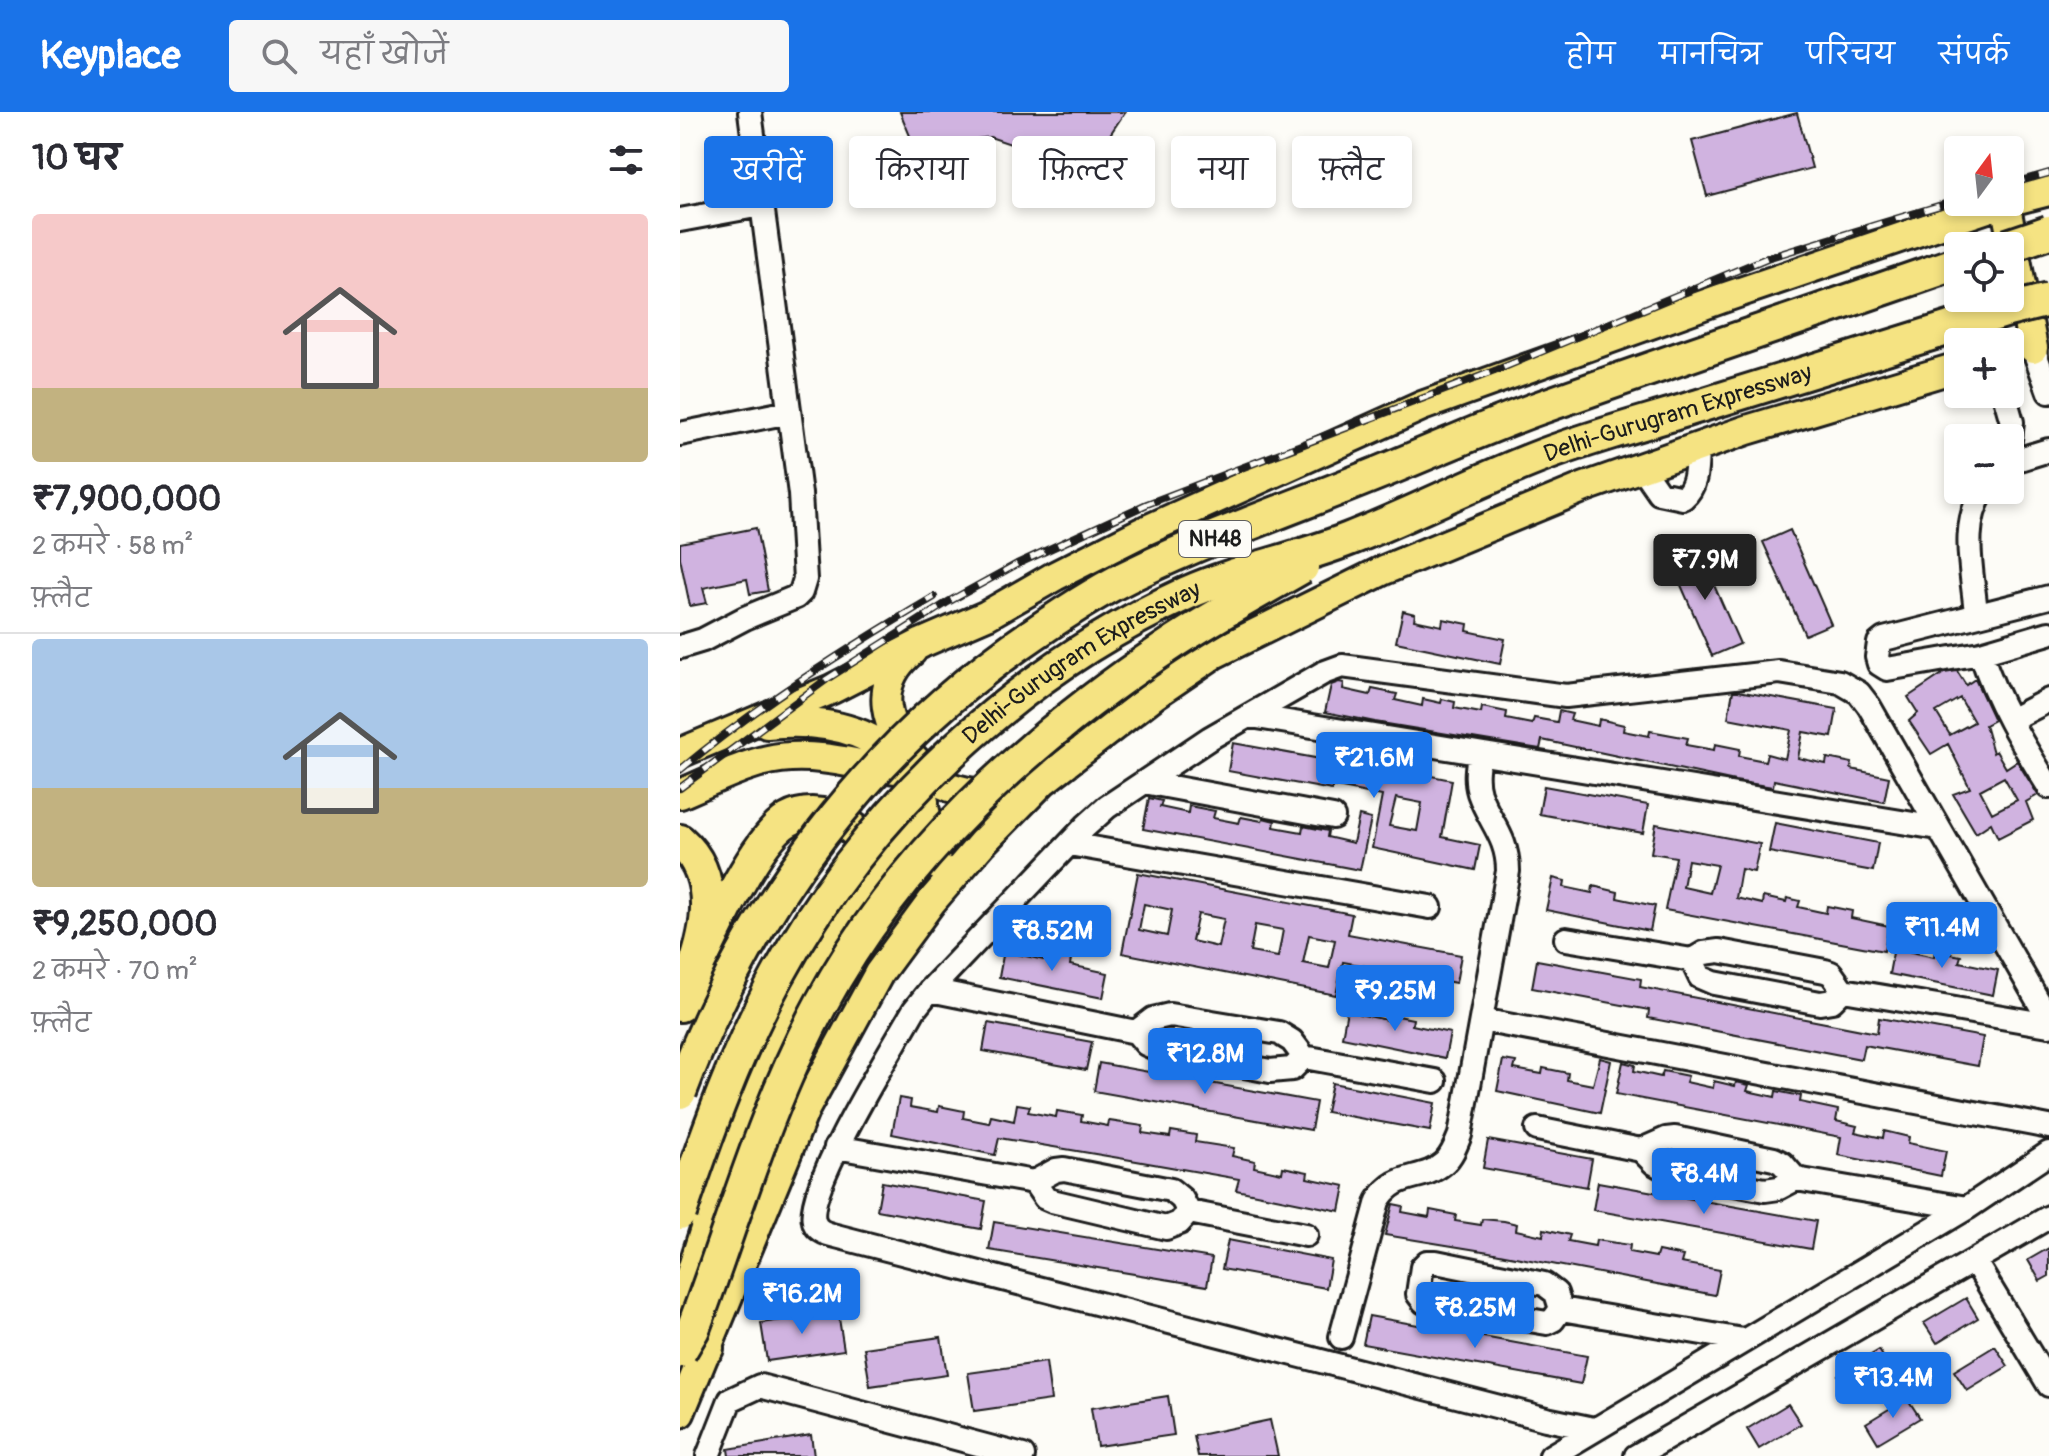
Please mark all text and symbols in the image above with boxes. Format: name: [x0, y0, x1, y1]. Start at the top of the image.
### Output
search box: [229, 20, 789, 92]
text: Keyplace: [40, 32, 181, 80]
icon: search: [257, 34, 301, 78]
text: यहाँ खोजें: [321, 36, 448, 73]
text: होम: [1566, 38, 1615, 73]
text: मानचित्र: [1659, 38, 1762, 73]
text: परिचय: [1806, 38, 1895, 73]
text: संपर्क: [1939, 38, 2009, 73]
chip: खरीदें: [704, 136, 833, 208]
chip: किराया: [849, 136, 996, 208]
chip: फ़िल्टर: [1012, 136, 1155, 208]
chip: नया: [1171, 136, 1276, 208]
chip: फ़्लैट: [1292, 136, 1412, 208]
north arrow: [1944, 136, 2024, 216]
map controls: [1944, 136, 2024, 504]
text: 10 घर: [32, 137, 121, 180]
icon: filters: [604, 138, 648, 182]
button: locate: [1944, 232, 2024, 312]
icon: home: [268, 266, 412, 410]
button: +: [1944, 328, 2024, 408]
street label: Delhi-Gurugram Expressway: [1539, 357, 1815, 468]
button: −: [1944, 424, 2024, 504]
text: ₹7,900,000: [32, 478, 221, 521]
road number: NH48: [1179, 521, 1251, 557]
text: 2 कमरे · 58 m²: [32, 530, 193, 562]
pin: ₹7.9M: [1649, 534, 1761, 602]
text: ₹7.9M: [1671, 544, 1739, 576]
street label: Delhi-Gurugram Expressway: [956, 575, 1205, 750]
text: फ़्लैट: [32, 583, 91, 615]
icon: home: [268, 691, 412, 835]
pin: ₹21.6M: [1309, 732, 1439, 800]
text: ₹21.6M: [1334, 742, 1414, 774]
pin: ₹11.4M: [1877, 902, 2007, 970]
text: ₹9,250,000: [32, 903, 218, 946]
pin: ₹8.52M: [987, 905, 1117, 973]
text: ₹11.4M: [1904, 912, 1980, 944]
text: ₹8.52M: [1011, 915, 1093, 947]
text: 2 कमरे · 70 m²: [32, 955, 198, 987]
pin: ₹9.25M: [1330, 965, 1460, 1033]
text: ₹9.25M: [1354, 975, 1436, 1007]
text: फ़्लैट: [32, 1008, 91, 1040]
pin: ₹12.8M: [1140, 1028, 1270, 1096]
text: ₹12.8M: [1166, 1038, 1244, 1070]
pin: ₹8.4M: [1648, 1148, 1760, 1216]
text: ₹8.4M: [1670, 1158, 1738, 1190]
pin: ₹16.2M: [737, 1268, 867, 1336]
text: ₹16.2M: [762, 1278, 842, 1310]
pin: ₹8.25M: [1410, 1282, 1540, 1350]
text: ₹8.25M: [1434, 1292, 1516, 1324]
pin: ₹13.4M: [1828, 1352, 1958, 1420]
text: ₹13.4M: [1853, 1362, 1933, 1394]

